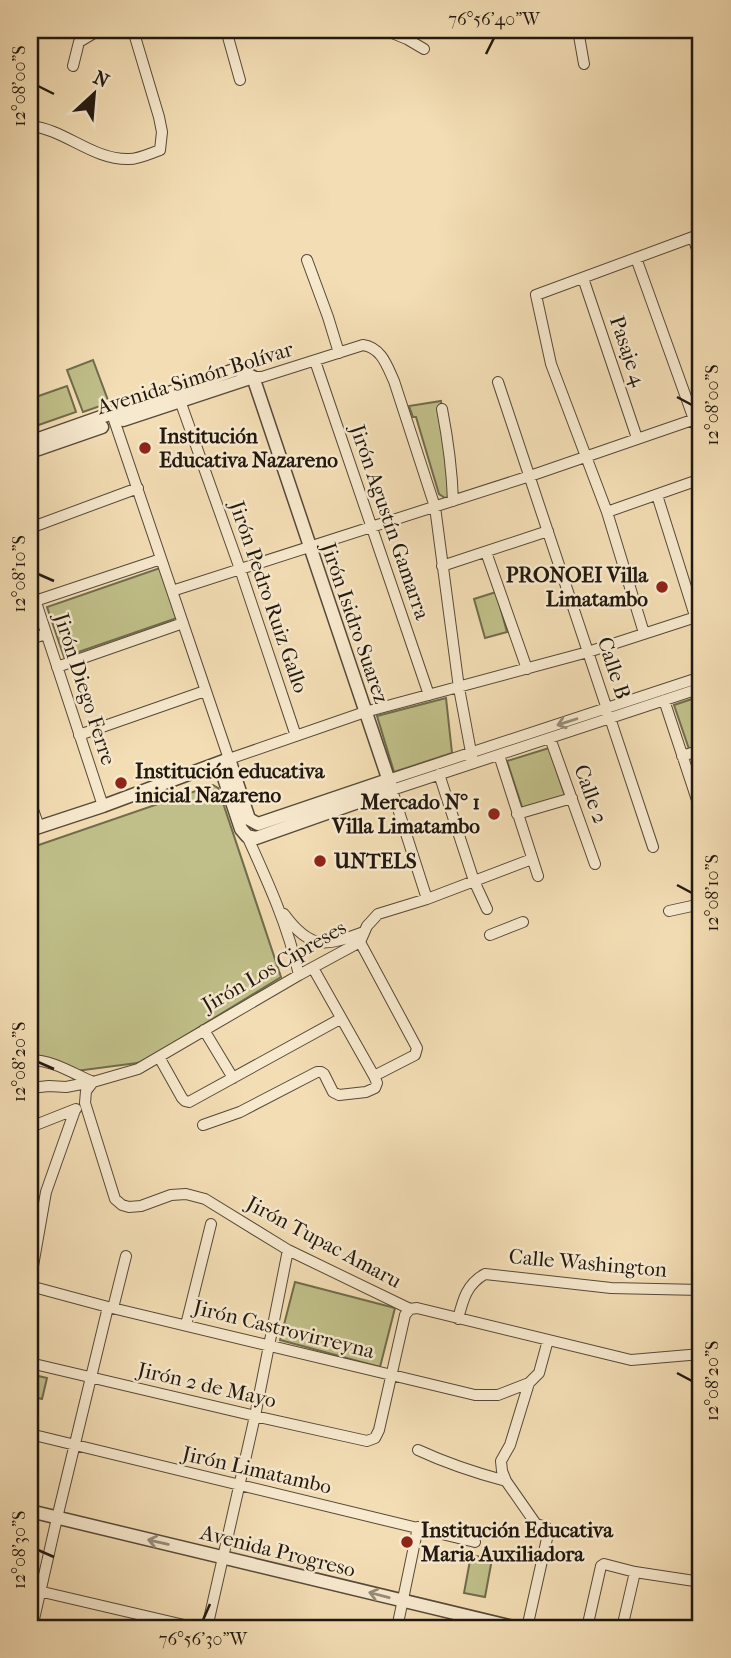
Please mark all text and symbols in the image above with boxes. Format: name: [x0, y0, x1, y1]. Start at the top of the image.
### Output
text: 76°56'40"W: [448, 9, 541, 30]
text: 12°08'00"S: [9, 45, 30, 127]
north arrow: [60, 60, 130, 130]
text: N: [90, 67, 113, 93]
street label: Pasaje 4: [605, 313, 651, 390]
street label: Avenida Simón Bolívar: [93, 337, 296, 420]
text: 12°08'00"S: [702, 364, 723, 446]
street label: Jirón Agustín Gamarra: [345, 420, 435, 623]
place label: Institución Educativa Nazareno: [159, 424, 338, 472]
marker: Institución Educativa Nazareno: [137, 440, 153, 456]
street label: Jirón Pedro Ruiz Gallo: [224, 496, 313, 696]
text: 12°08'10"S: [9, 535, 30, 613]
street label: Jirón Isidro Suarez: [316, 538, 394, 706]
place label: PRONOEI Villa Limatambo: [506, 563, 649, 611]
marker: PRONOEI Villa Limatambo: [654, 579, 670, 595]
street label: Jirón Diego Ferre: [49, 608, 121, 768]
street label: Calle B: [593, 634, 635, 702]
one-way arrow: [556, 717, 578, 729]
place label: Institución educativa inicial Nazareno: [134, 759, 326, 807]
street label: Calle 2: [569, 761, 613, 827]
marker: Institución educativa inicial Nazareno: [113, 775, 129, 791]
place label: Mercado N° 1 Villa Limatambo: [331, 790, 480, 838]
marker: Mercado N° 1 Villa Limatambo: [486, 806, 502, 822]
place label: UNTELS: [333, 849, 417, 873]
marker: UNTELS: [312, 853, 328, 869]
text: 12°08'10"S: [702, 854, 723, 932]
street label: Jirón Los Cipreses: [196, 915, 350, 1018]
text: 12°08'20"S: [9, 1022, 30, 1102]
street label: Jirón Tupac Amaru: [241, 1190, 406, 1293]
street label: Calle Washington: [508, 1244, 668, 1282]
street label: Jirón Castrovirreyna: [189, 1294, 377, 1363]
text: 12°08'20"S: [702, 1341, 723, 1421]
street label: Jirón 2 de Mayo: [133, 1357, 279, 1413]
street label: Jirón Limatambo: [178, 1441, 334, 1499]
text: 12°08'30"S: [9, 1511, 30, 1589]
place label: Institución Educativa Maria Auxiliadora: [420, 1518, 614, 1566]
street label: Avenida Progreso: [197, 1520, 358, 1582]
marker: Institución Educativa Maria Auxiliadora: [399, 1534, 415, 1550]
one-way arrow: [147, 1535, 170, 1548]
one-way arrow: [368, 1588, 391, 1601]
text: 76°56'30"W: [159, 1629, 249, 1650]

